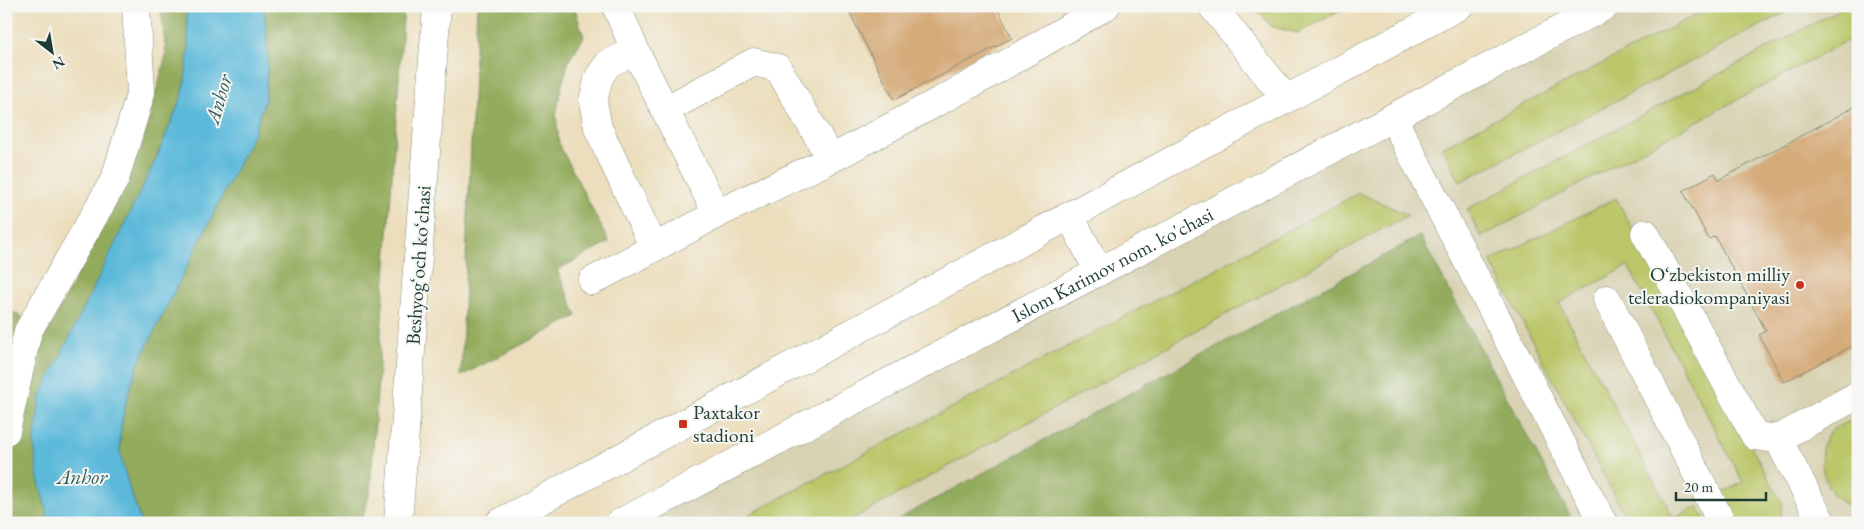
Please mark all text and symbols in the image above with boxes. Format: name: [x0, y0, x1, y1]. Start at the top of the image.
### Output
north arrow: [28, 28, 78, 78]
text: N: [49, 53, 68, 74]
water label: Anhor: [198, 70, 238, 129]
street label: Beshyogʻoch koʻchasi: [399, 184, 437, 346]
street label: Islom Karimov nom. ko'chasi: [1007, 201, 1218, 328]
place label: Oʻzbekiston milliy teleradiokompaniyasi: [1628, 261, 1790, 310]
marker: Oʻzbekiston milliy teleradiokompaniyasi: [1794, 279, 1806, 291]
place label: Paxtakor stadioni: [693, 399, 760, 448]
marker: Paxtakor stadioni: [677, 418, 689, 430]
water label: Anhor: [55, 463, 108, 490]
scale bar: [1676, 469, 1766, 501]
text: 20 m: [1684, 477, 1713, 496]

